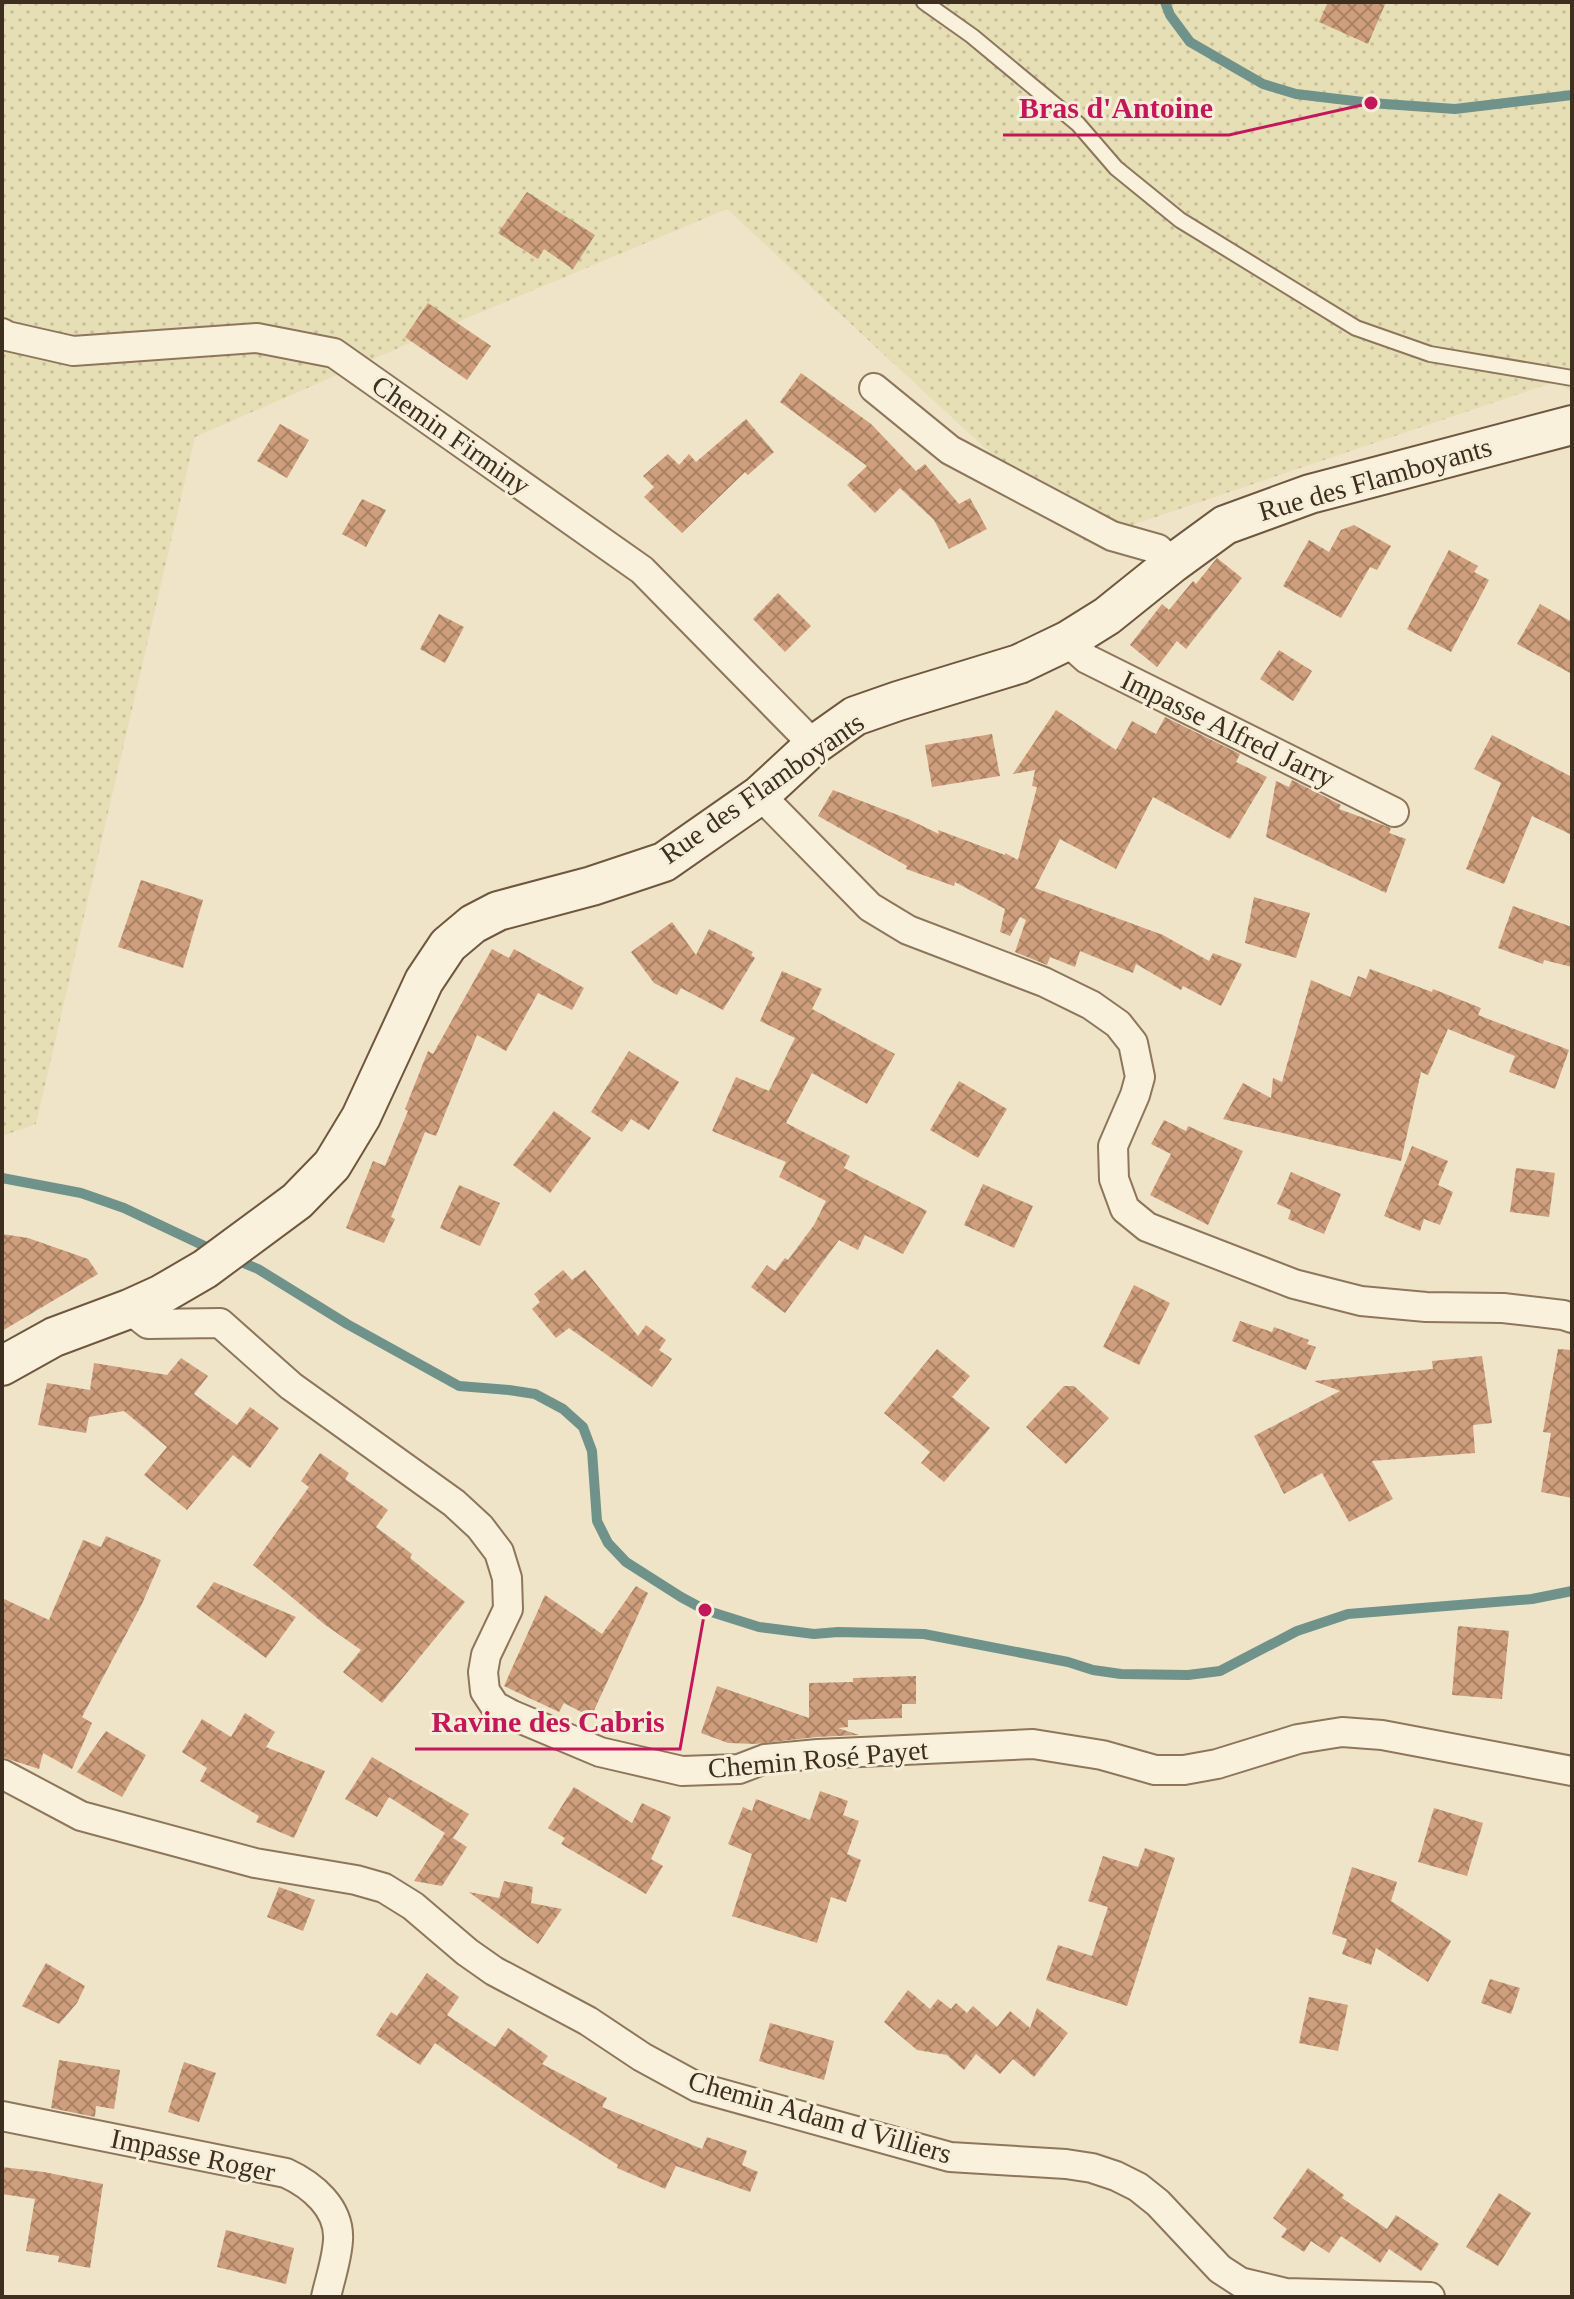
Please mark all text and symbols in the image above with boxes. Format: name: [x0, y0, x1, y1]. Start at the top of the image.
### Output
callout: Bras d'Antoine: [1003, 81, 1229, 135]
text: Bras d'Antoine: [1019, 91, 1213, 124]
street label: Chemin Firminy: [366, 369, 536, 501]
street label: Rue des Flamboyants: [1255, 431, 1495, 527]
street label: Impasse Alfred Jarry: [1116, 664, 1340, 794]
street label: Rue des Flamboyants: [654, 706, 870, 870]
callout: Ravine des Cabris: [415, 1695, 680, 1749]
text: Ravine des Cabris: [431, 1705, 665, 1738]
street label: Chemin Rosé Payet: [707, 1734, 930, 1784]
street label: Chemin Adam d Villiers: [685, 2065, 955, 2169]
street label: Impasse Roger: [108, 2122, 279, 2188]

